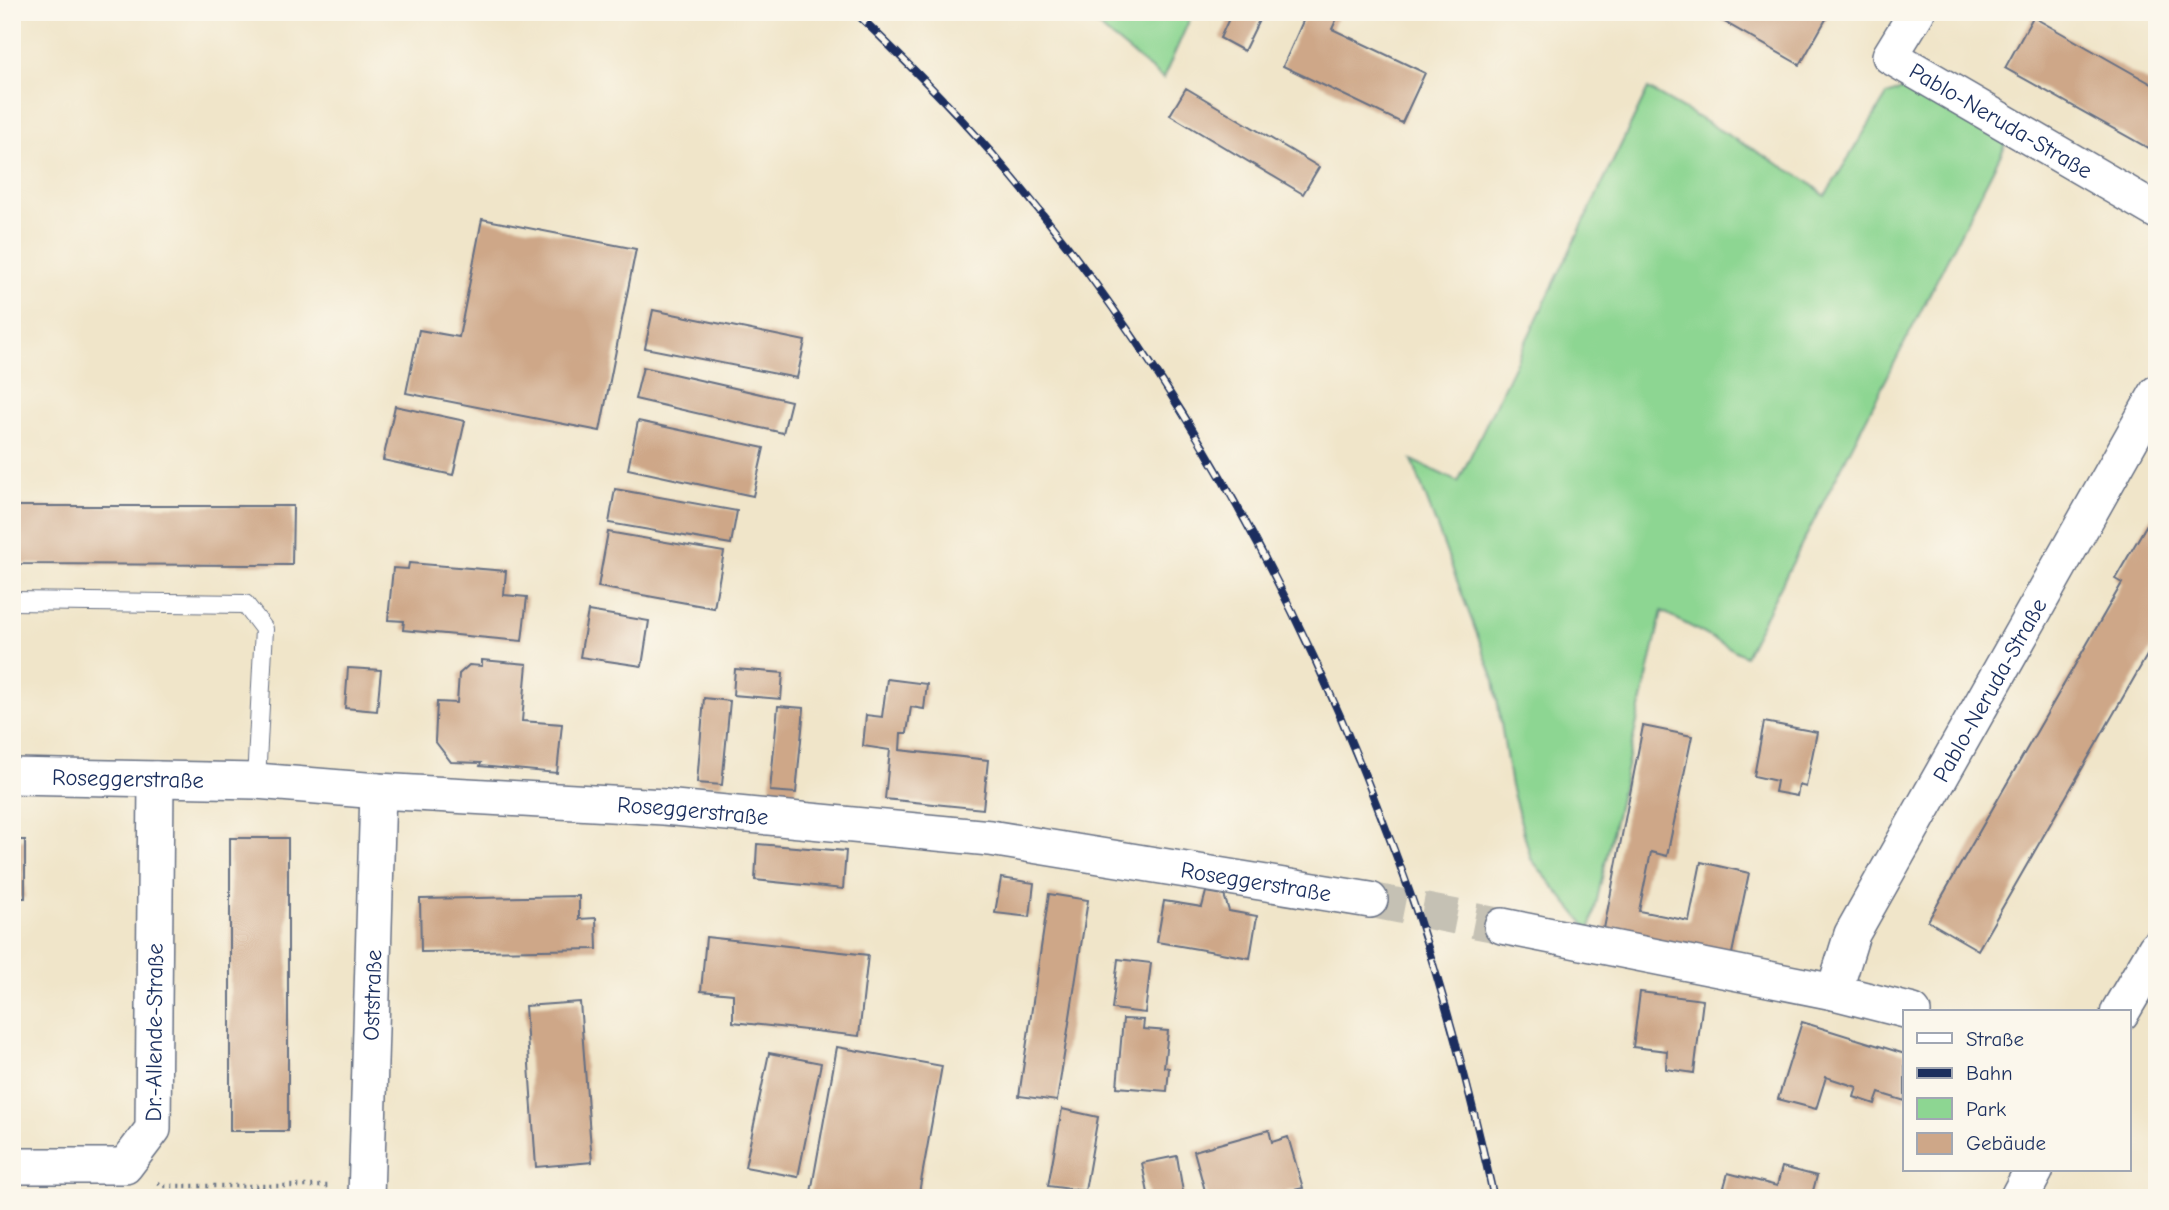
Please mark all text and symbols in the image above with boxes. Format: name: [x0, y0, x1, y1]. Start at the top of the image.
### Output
street label: Pablo-Neruda-Straße: [1904, 57, 2097, 185]
street label: Pablo-Neruda-Straße: [1927, 593, 2053, 787]
street label: Roseggerstraße: [52, 764, 204, 794]
street label: Roseggerstraße: [616, 791, 770, 831]
street label: Roseggerstraße: [1179, 856, 1333, 907]
street label: Dr.-Allende-Straße: [140, 943, 169, 1122]
street label: Oststraße: [358, 949, 387, 1041]
legend: [1903, 1010, 2130, 1172]
text: Straße: [1966, 1027, 2024, 1051]
text: Bahn: [1966, 1061, 2013, 1085]
text: Park: [1966, 1097, 2006, 1121]
text: Gebäude: [1966, 1131, 2046, 1155]

